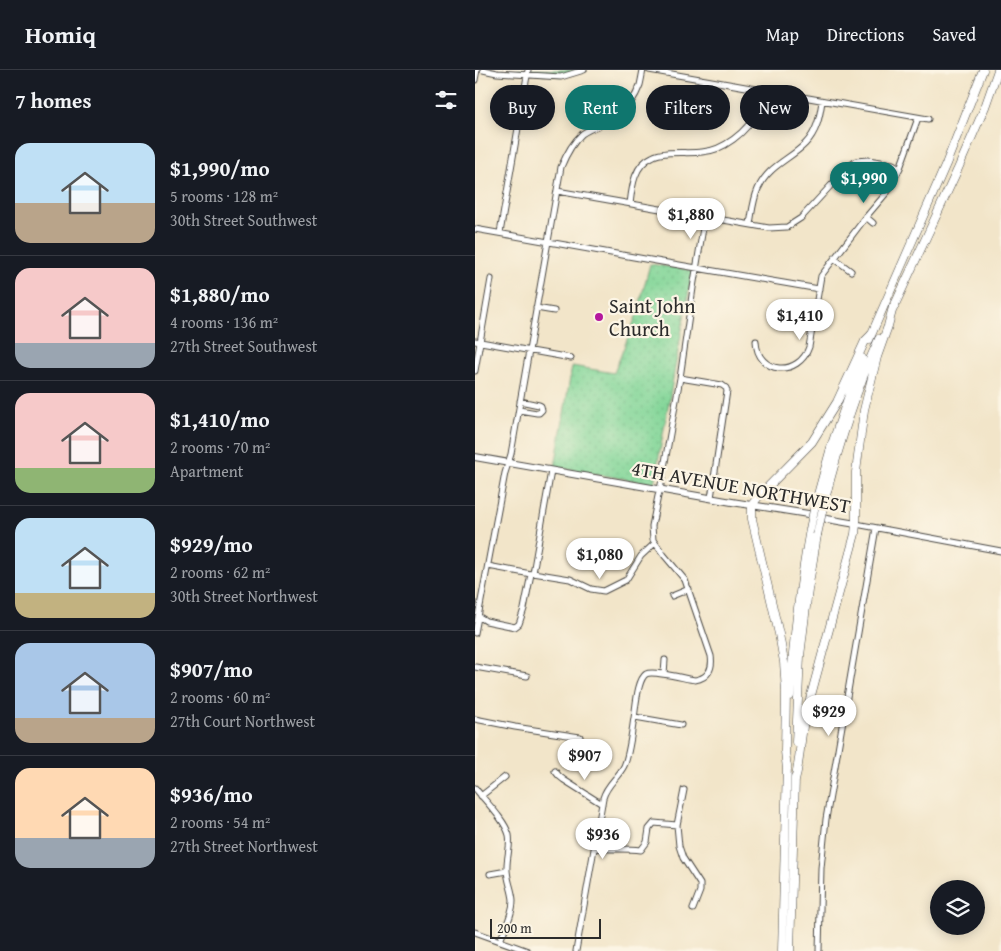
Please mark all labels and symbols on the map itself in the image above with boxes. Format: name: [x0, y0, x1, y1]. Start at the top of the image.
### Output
pin: $1,990: [823, 162, 905, 204]
pin: $1,880: [650, 198, 732, 240]
place label: Saint John Church: [609, 291, 696, 343]
pin: $1,410: [759, 298, 841, 341]
marker: Saint John Church: [593, 311, 605, 323]
street label: 4TH AVENUE NORTHWEST: [629, 453, 853, 520]
pin: $1,080: [559, 538, 641, 580]
pin: $929: [799, 694, 859, 737]
pin: $907: [555, 738, 615, 781]
pin: $936: [573, 818, 633, 860]
scale bar: [490, 916, 601, 939]

